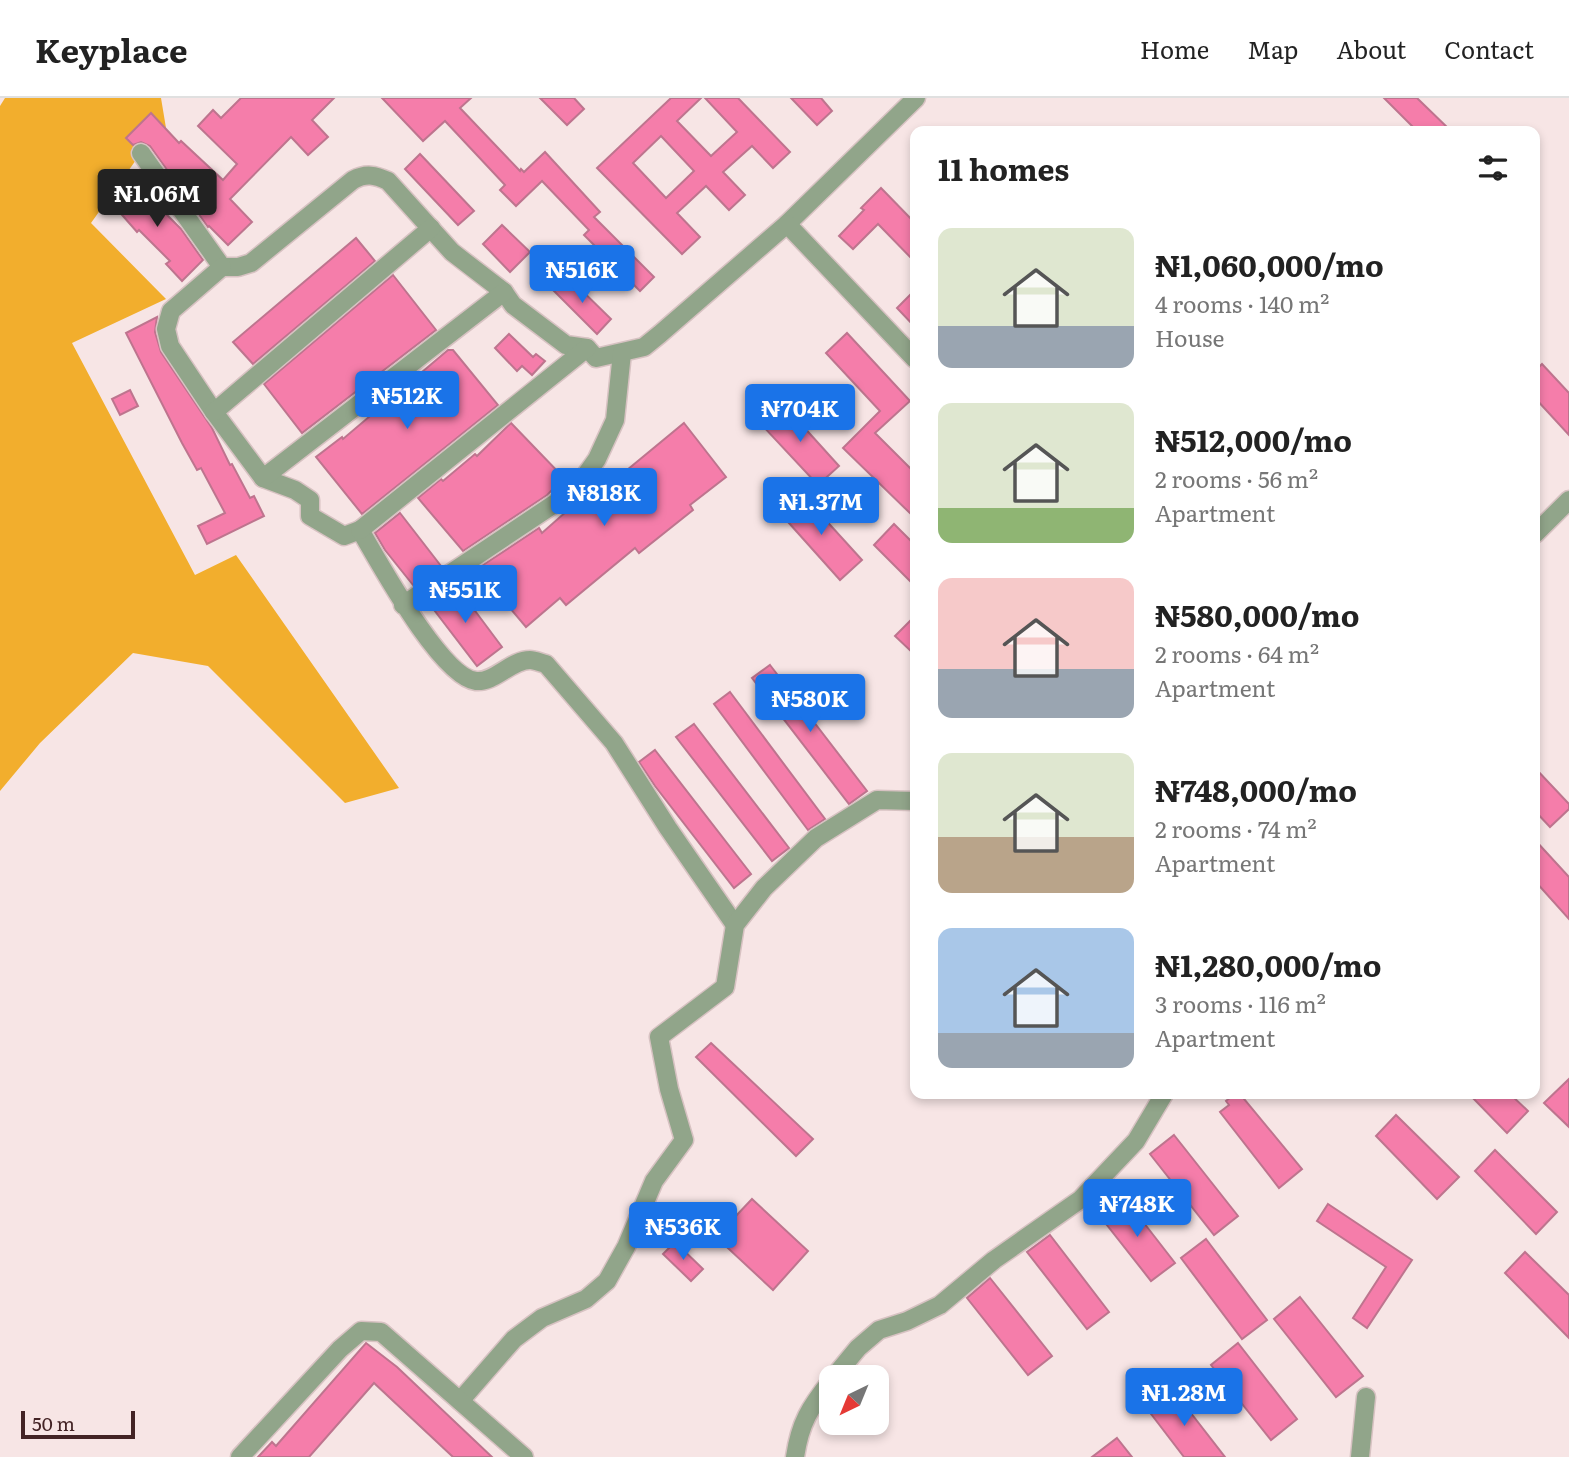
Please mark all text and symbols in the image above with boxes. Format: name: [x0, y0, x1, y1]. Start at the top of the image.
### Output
text: Keyplace: [35, 24, 188, 73]
text: Home: [1140, 31, 1209, 66]
text: Map: [1247, 31, 1298, 66]
text: About: [1336, 31, 1406, 66]
text: Contact: [1444, 31, 1534, 66]
text: 11 homes: [938, 146, 1069, 190]
icon: filters: [1474, 149, 1512, 187]
pin: ₦1.06M: [100, 170, 214, 229]
text: ₦1.06M: [114, 175, 200, 209]
text: ₦1,060,000/mo: [1155, 242, 1384, 286]
pin: ₦516K: [533, 246, 631, 305]
text: ₦516K: [546, 251, 618, 285]
icon: home: [994, 256, 1078, 340]
text: 4 rooms · 140 m²: [1155, 286, 1329, 320]
text: House: [1155, 320, 1224, 354]
pin: ₦512K: [358, 372, 456, 431]
text: ₦512K: [371, 377, 443, 411]
pin: ₦704K: [751, 384, 849, 444]
text: ₦704K: [761, 390, 839, 424]
text: ₦512,000/mo: [1155, 417, 1352, 461]
icon: home: [994, 431, 1078, 515]
text: 2 rooms · 56 m²: [1155, 461, 1318, 495]
pin: ₦818K: [555, 468, 653, 528]
text: ₦818K: [567, 474, 641, 508]
pin: ₦1.37M: [764, 478, 878, 537]
text: ₦1.37M: [779, 483, 863, 517]
text: Apartment: [1155, 495, 1275, 529]
pin: ₦551K: [416, 566, 514, 625]
text: ₦551K: [429, 571, 501, 605]
text: ₦580,000/mo: [1155, 592, 1360, 636]
icon: home: [994, 606, 1078, 690]
text: 2 rooms · 64 m²: [1155, 636, 1319, 670]
text: Apartment: [1155, 670, 1275, 704]
pin: ₦580K: [761, 674, 859, 734]
text: ₦580K: [771, 680, 849, 714]
text: ₦748,000/mo: [1155, 767, 1357, 811]
icon: home: [994, 781, 1078, 865]
text: 2 rooms · 74 m²: [1155, 811, 1317, 845]
text: Apartment: [1155, 845, 1275, 879]
text: ₦1,280,000/mo: [1155, 942, 1382, 986]
icon: home: [994, 956, 1078, 1040]
text: 3 rooms · 116 m²: [1155, 986, 1326, 1020]
text: Apartment: [1155, 1020, 1275, 1054]
pin: ₦748K: [1088, 1180, 1186, 1239]
text: ₦748K: [1099, 1185, 1175, 1219]
pin: ₦536K: [634, 1202, 732, 1262]
text: ₦536K: [645, 1208, 721, 1242]
north arrow: [819, 1365, 889, 1435]
map controls: [819, 1365, 889, 1435]
pin: ₦1.28M: [1127, 1368, 1241, 1428]
text: ₦1.28M: [1142, 1374, 1227, 1408]
scale bar: [21, 1408, 135, 1440]
text: 50 m: [32, 1409, 75, 1437]

